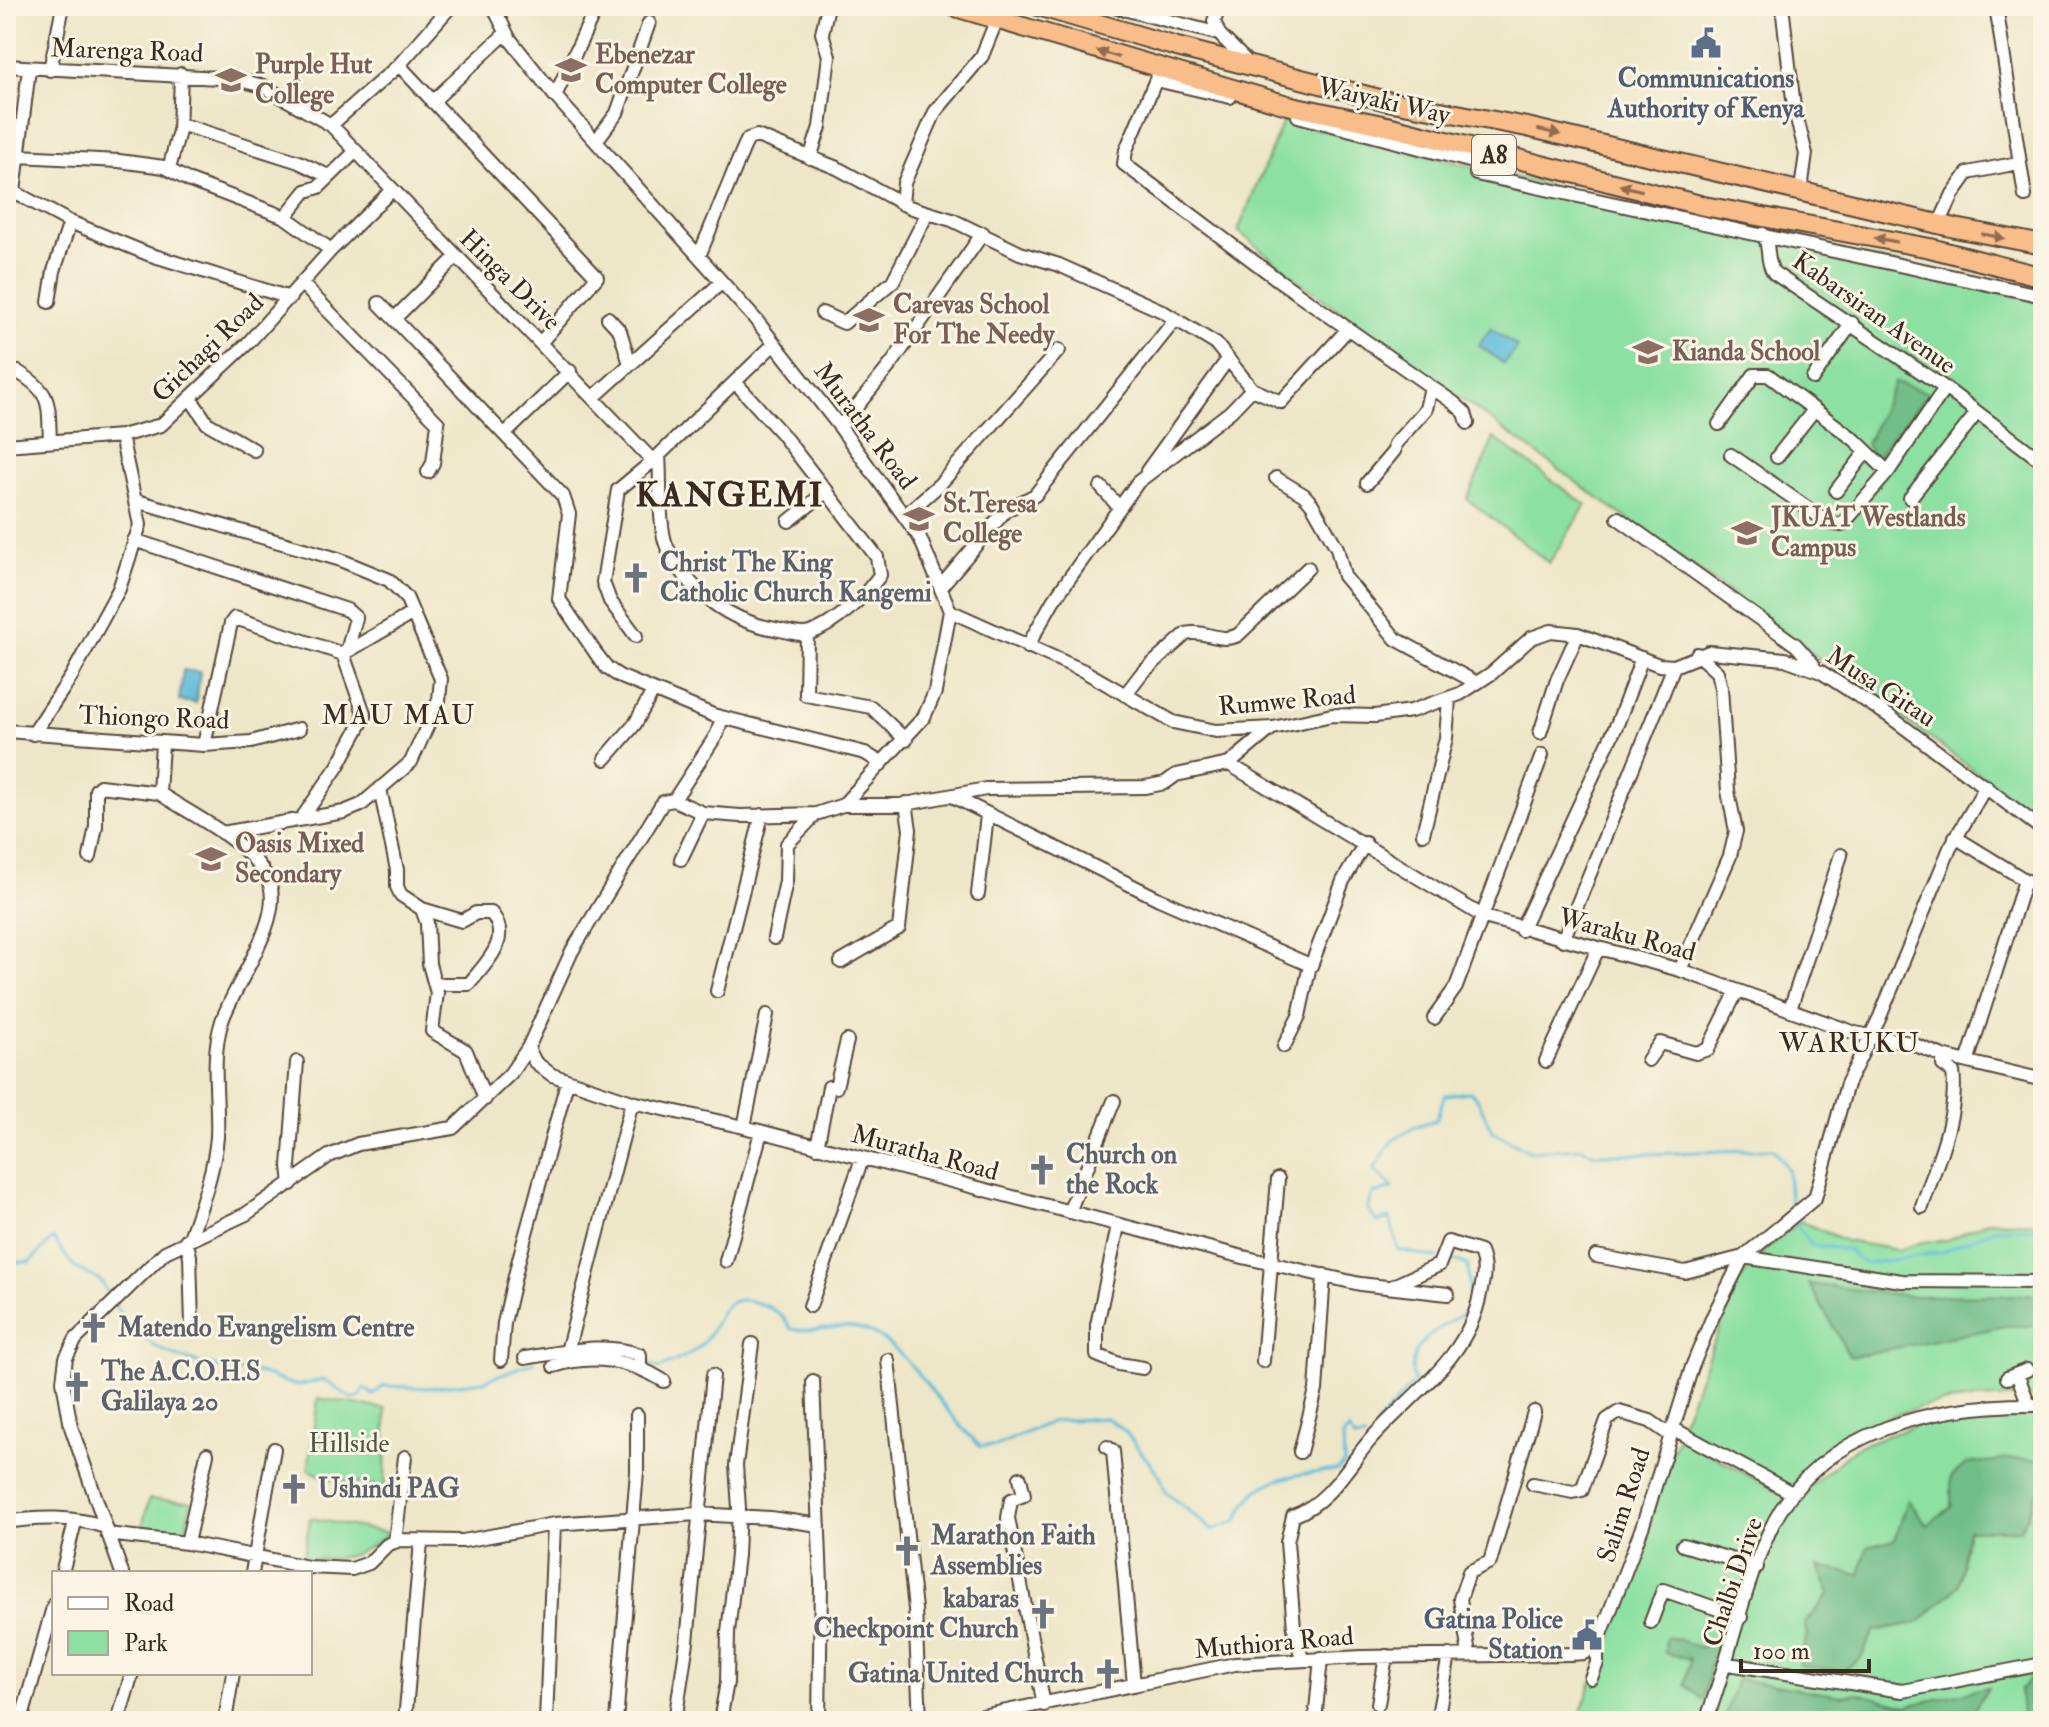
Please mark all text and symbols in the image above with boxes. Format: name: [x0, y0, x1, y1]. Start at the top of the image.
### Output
public building icon: Communications Authority of Kenya: [1689, 26, 1723, 60]
street label: Marenga Road: [50, 32, 204, 70]
place label: Ebenezar Computer College: [595, 39, 787, 102]
one-way arrow: [1096, 47, 1120, 60]
place label: Purple Hut College: [255, 49, 373, 112]
school or university icon: Ebenezar Computer College: [554, 53, 588, 87]
school or university icon: Purple Hut College: [214, 63, 248, 97]
place label: Communications Authority of Kenya: [1607, 63, 1806, 126]
street label: Waiyaki Way: [1314, 70, 1454, 132]
one-way arrow: [1536, 126, 1561, 139]
road number: A8: [1472, 135, 1516, 175]
one-way arrow: [1618, 182, 1643, 194]
street label: Hinga Drive: [453, 223, 567, 337]
one-way arrow: [1980, 230, 2005, 242]
one-way arrow: [1873, 233, 1898, 245]
street label: Kabarsiran Avenue: [1786, 245, 1962, 381]
street label: Gichagi Road: [145, 287, 271, 409]
place label: Carevas School For The Needy: [893, 289, 1056, 352]
school or university icon: Carevas School For The Needy: [852, 303, 886, 337]
school or university icon: Kianda School: [1631, 335, 1665, 369]
place label: Kianda School: [1672, 336, 1821, 368]
street label: Muratha Road: [807, 356, 923, 496]
district label: KANGEMI: [635, 474, 825, 517]
place label: St.Teresa College: [943, 488, 1038, 551]
school or university icon: St.Teresa College: [902, 502, 936, 536]
place label: JKUAT Westlands Campus: [1769, 502, 1966, 565]
school or university icon: JKUAT Westlands Campus: [1730, 516, 1764, 550]
place label: Christ The King Catholic Church Kangemi: [660, 547, 932, 610]
church icon: Christ The King Catholic Church Kangemi: [619, 561, 653, 595]
street label: Musa Gitau: [1820, 640, 1942, 734]
street label: Rumwe Road: [1217, 679, 1357, 723]
district label: MAU MAU: [321, 698, 477, 733]
street label: Thiongo Road: [78, 699, 230, 737]
place label: Oasis Mixed Secondary: [235, 828, 364, 891]
school or university icon: Oasis Mixed Secondary: [194, 842, 228, 876]
street label: Waraku Road: [1554, 901, 1699, 969]
district label: WARUKU: [1778, 1026, 1921, 1061]
street label: Muratha Road: [848, 1118, 1002, 1188]
place label: Church on the Rock: [1066, 1139, 1178, 1201]
church icon: Church on the Rock: [1025, 1153, 1059, 1187]
church icon: Matendo Evangelism Centre: [77, 1311, 111, 1345]
place label: Matendo Evangelism Centre: [117, 1312, 414, 1345]
place label: The A.C.O.H.S Galilaya 20: [100, 1356, 260, 1419]
church icon: The A.C.O.H.S Galilaya 20: [60, 1370, 94, 1404]
park label: Hillside: [309, 1428, 390, 1460]
street label: Salim Road: [1590, 1443, 1658, 1566]
church icon: Ushindi PAG: [277, 1472, 311, 1506]
place label: Ushindi PAG: [318, 1473, 460, 1505]
street label: Chalbi Drive: [1696, 1513, 1770, 1651]
place label: Marathon Faith Assemblies: [930, 1520, 1096, 1582]
church icon: Marathon Faith Assemblies: [890, 1534, 924, 1568]
legend: [52, 1571, 312, 1675]
place label: kabaras Checkpoint Church: [813, 1583, 1019, 1646]
text: Road: [124, 1588, 174, 1619]
church icon: kabaras Checkpoint Church: [1026, 1597, 1060, 1631]
place label: Gatina Police Station: [1424, 1604, 1564, 1666]
public building icon: Gatina Police Station: [1570, 1618, 1604, 1652]
street label: Muthiora Road: [1193, 1620, 1355, 1666]
scale bar: [1741, 1623, 1869, 1673]
text: Park: [124, 1628, 168, 1659]
text: 100 m: [1753, 1636, 1810, 1667]
church icon: Gatina United Church: [1091, 1657, 1125, 1691]
place label: Gatina United Church: [848, 1658, 1084, 1690]

